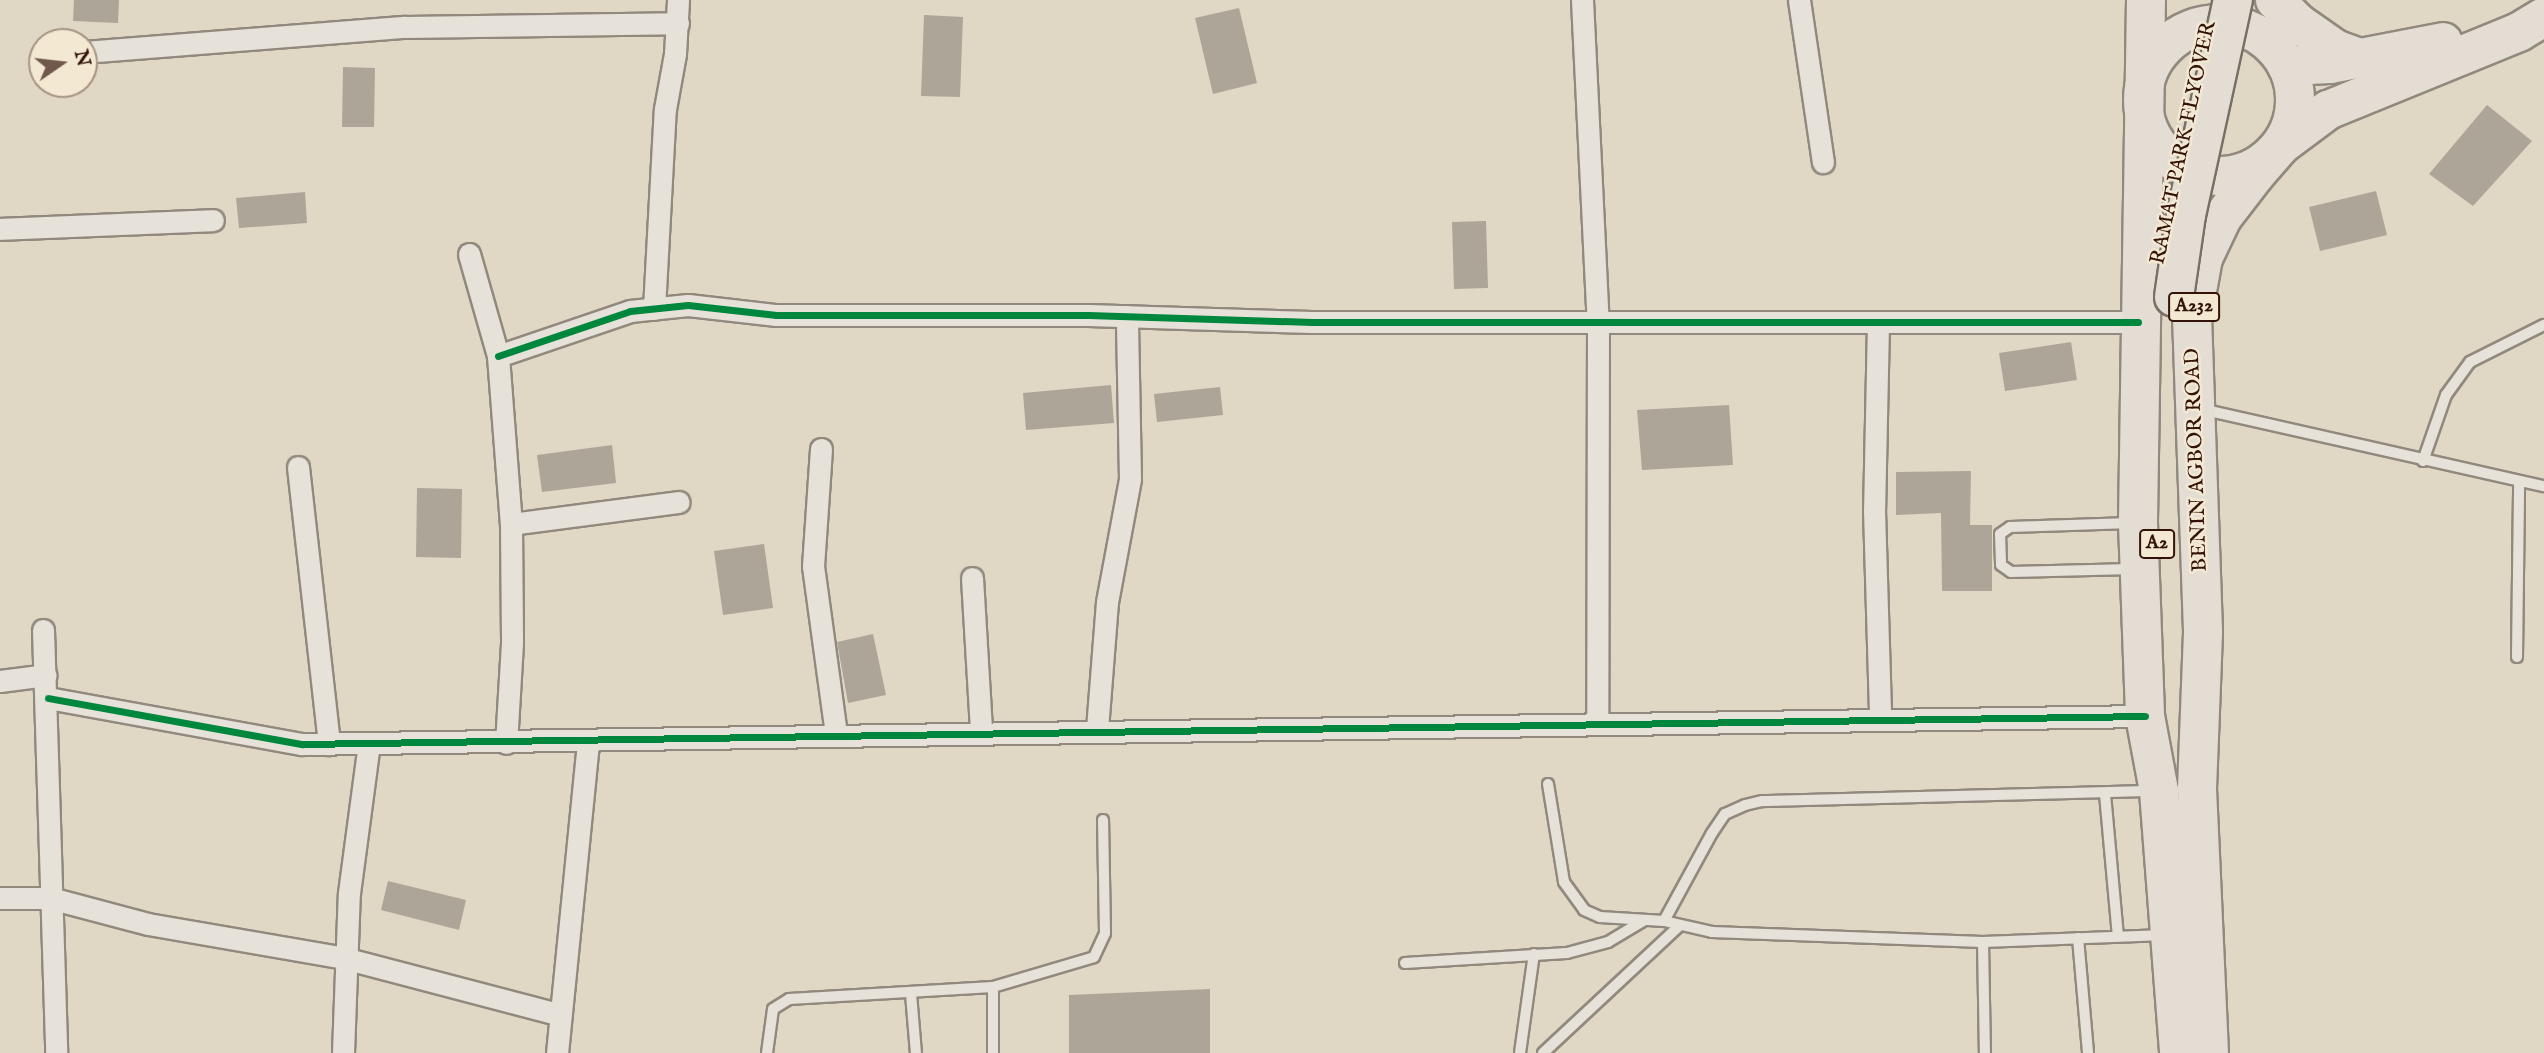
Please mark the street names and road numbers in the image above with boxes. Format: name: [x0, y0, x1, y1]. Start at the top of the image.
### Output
street label: RAMAT PARK FLYOVER: [2146, 19, 2222, 267]
road number: A232: [2168, 292, 2220, 322]
street label: BENIN AGBOR ROAD: [2181, 348, 2213, 572]
road number: A2: [2138, 528, 2176, 559]

